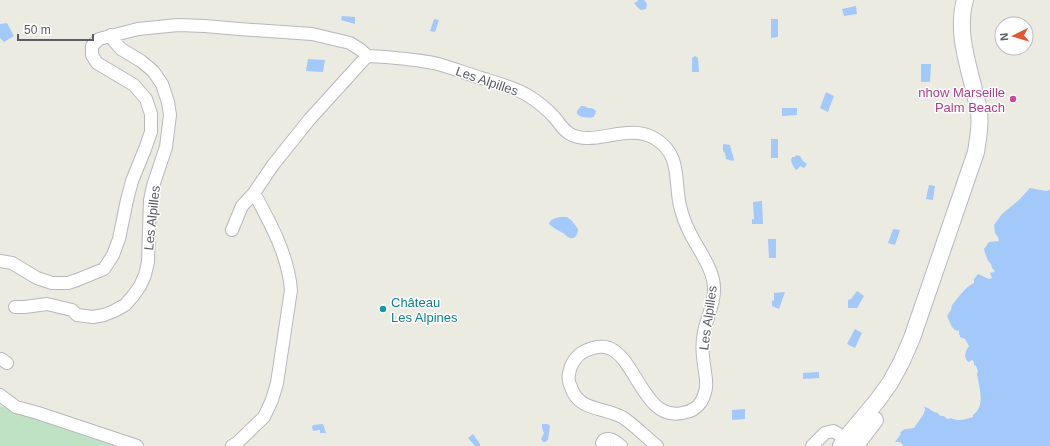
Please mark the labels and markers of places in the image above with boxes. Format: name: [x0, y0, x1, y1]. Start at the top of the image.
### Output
place label: nhow Marseille Palm Beach: [918, 85, 1005, 115]
marker: nhow Marseille Palm Beach: [1008, 94, 1018, 104]
place label: Château Les Alpines: [391, 295, 458, 325]
marker: Château Les Alpines: [378, 304, 388, 314]

